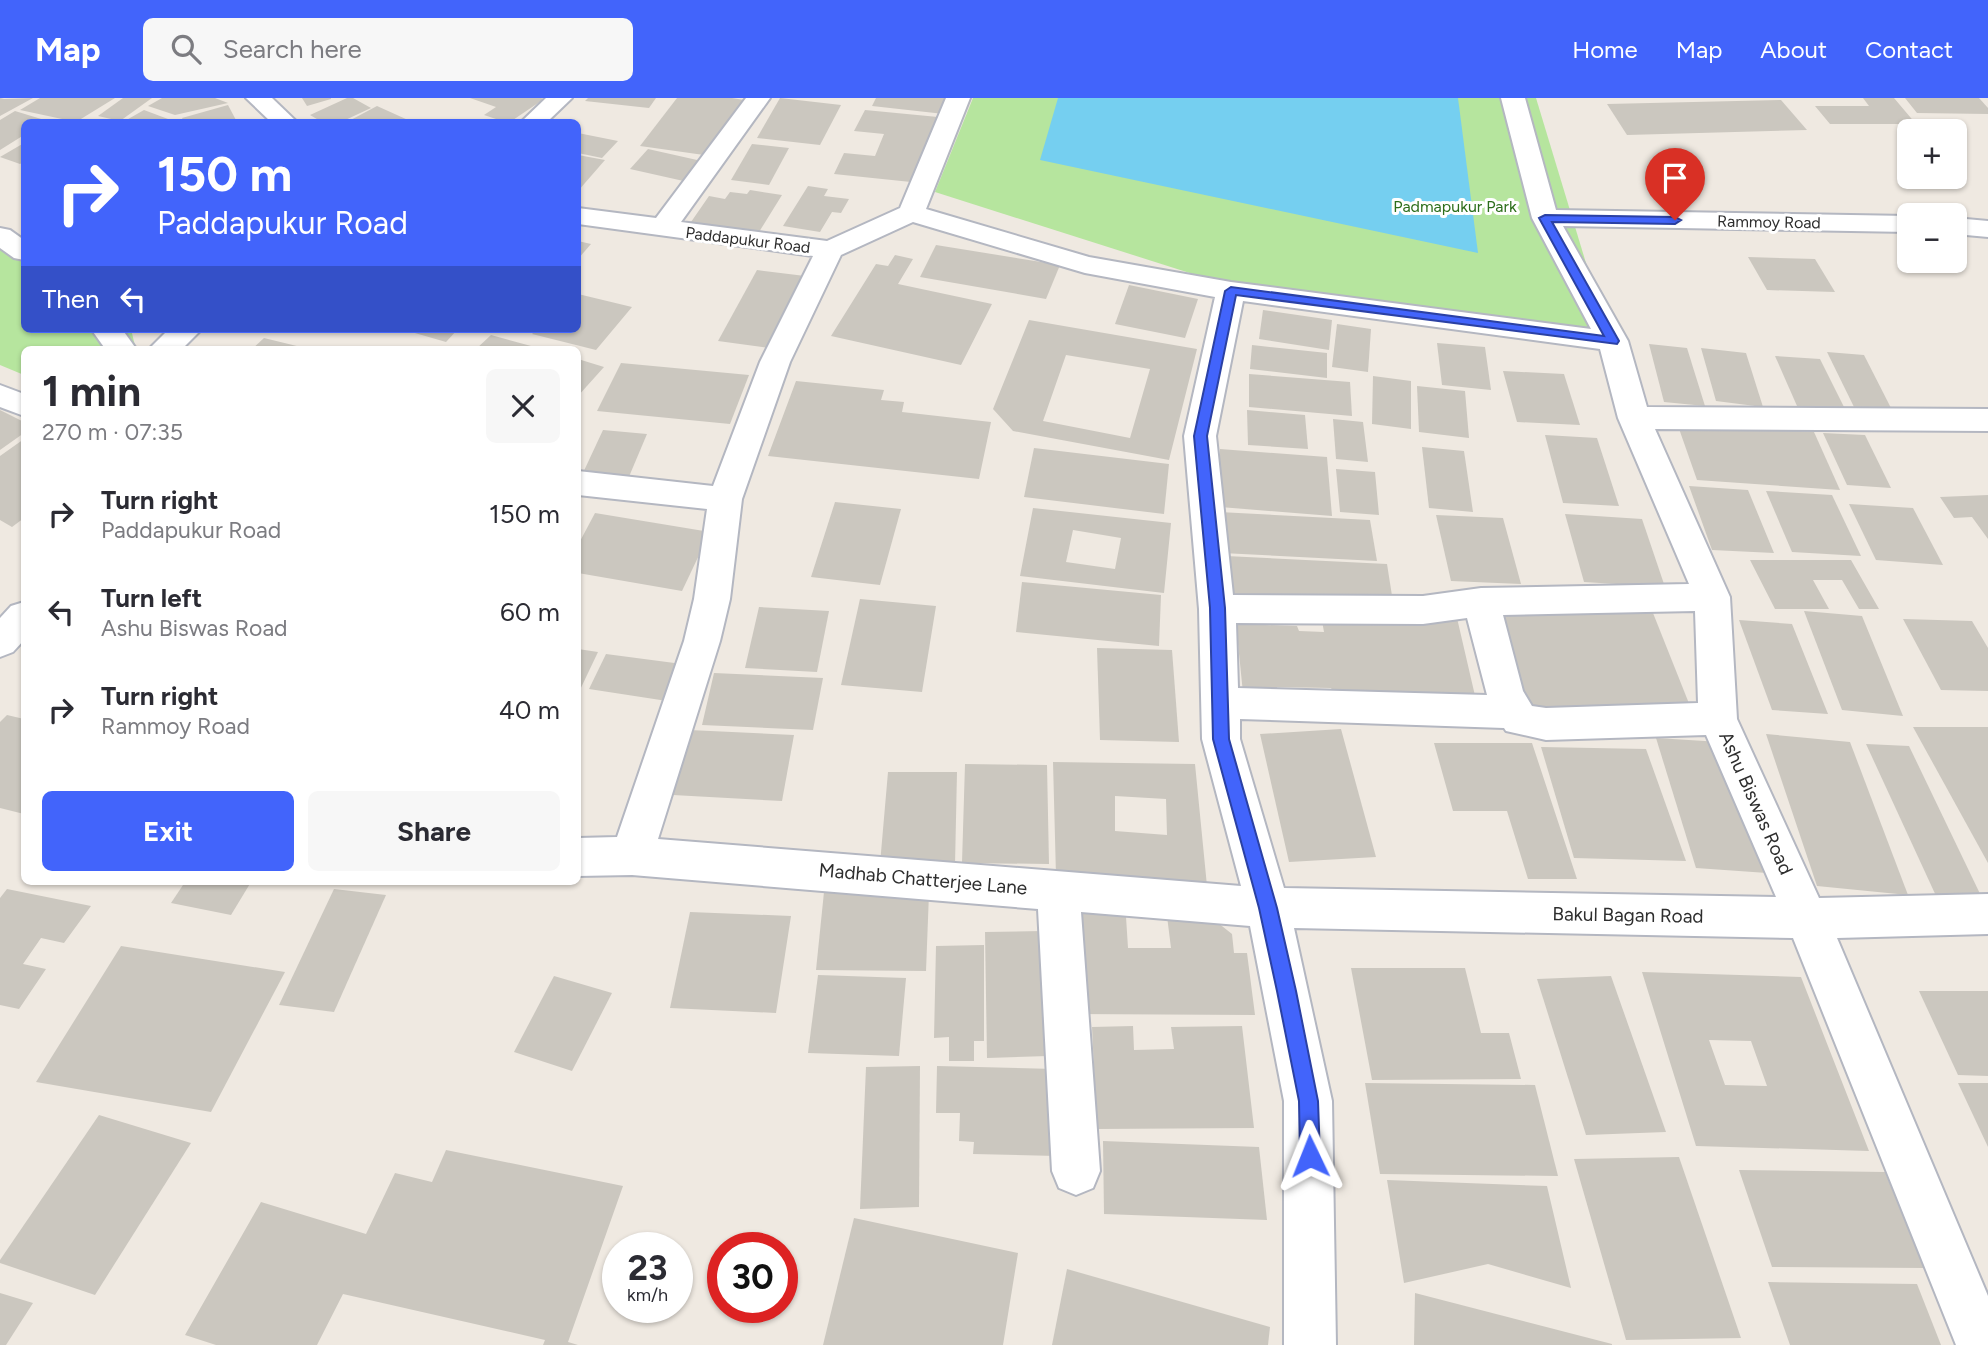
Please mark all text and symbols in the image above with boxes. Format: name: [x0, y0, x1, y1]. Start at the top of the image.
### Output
search box: [143, 18, 633, 81]
text: Map: [35, 30, 101, 69]
icon: search: [167, 30, 205, 68]
text: Search here: [223, 33, 362, 65]
text: Home: [1572, 35, 1638, 64]
text: Map: [1676, 35, 1722, 64]
text: About: [1760, 35, 1827, 64]
text: Contact: [1865, 35, 1953, 64]
map controls: [1897, 119, 1967, 273]
button: +: [1897, 119, 1967, 189]
text: 150 m: [157, 144, 292, 203]
icon: right: [42, 147, 133, 238]
pin: [1645, 148, 1705, 220]
icon: arrive: [1656, 159, 1694, 197]
park label: Padmapukur Park: [1393, 197, 1517, 216]
button: −: [1897, 203, 1967, 273]
text: Paddapukur Road: [157, 204, 408, 242]
street label: Rammoy Road: [1717, 212, 1821, 232]
street label: Paddapukur Road: [685, 223, 811, 257]
icon: left: [114, 280, 152, 318]
text: Then: [42, 283, 100, 315]
text: 1 min: [42, 366, 141, 417]
button: close: [486, 369, 560, 443]
text: 270 m · 07:35: [42, 418, 183, 446]
text: Turn right: [101, 484, 218, 516]
icon: right: [42, 495, 80, 533]
text: 150 m: [489, 498, 560, 530]
text: Paddapukur Road: [101, 516, 281, 544]
text: Turn left: [101, 582, 202, 614]
icon: left: [42, 593, 80, 631]
text: 60 m: [500, 596, 560, 628]
text: Ashu Biswas Road: [101, 614, 288, 642]
text: Turn right: [101, 680, 218, 712]
icon: right: [42, 691, 80, 729]
text: 40 m: [499, 694, 560, 726]
text: Rammoy Road: [101, 712, 250, 740]
street label: Ashu Biswas Road: [1714, 728, 1798, 878]
button: Exit: [42, 791, 294, 871]
button: Share: [308, 791, 560, 871]
street label: Madhab Chatterjee Lane: [818, 858, 1028, 900]
street label: Bakul Bagan Road: [1552, 902, 1704, 928]
position arrow: [1273, 1119, 1347, 1193]
speed limit sign: 30: [707, 1232, 798, 1323]
text: 23: [628, 1247, 667, 1289]
text: km/h: [627, 1284, 668, 1306]

